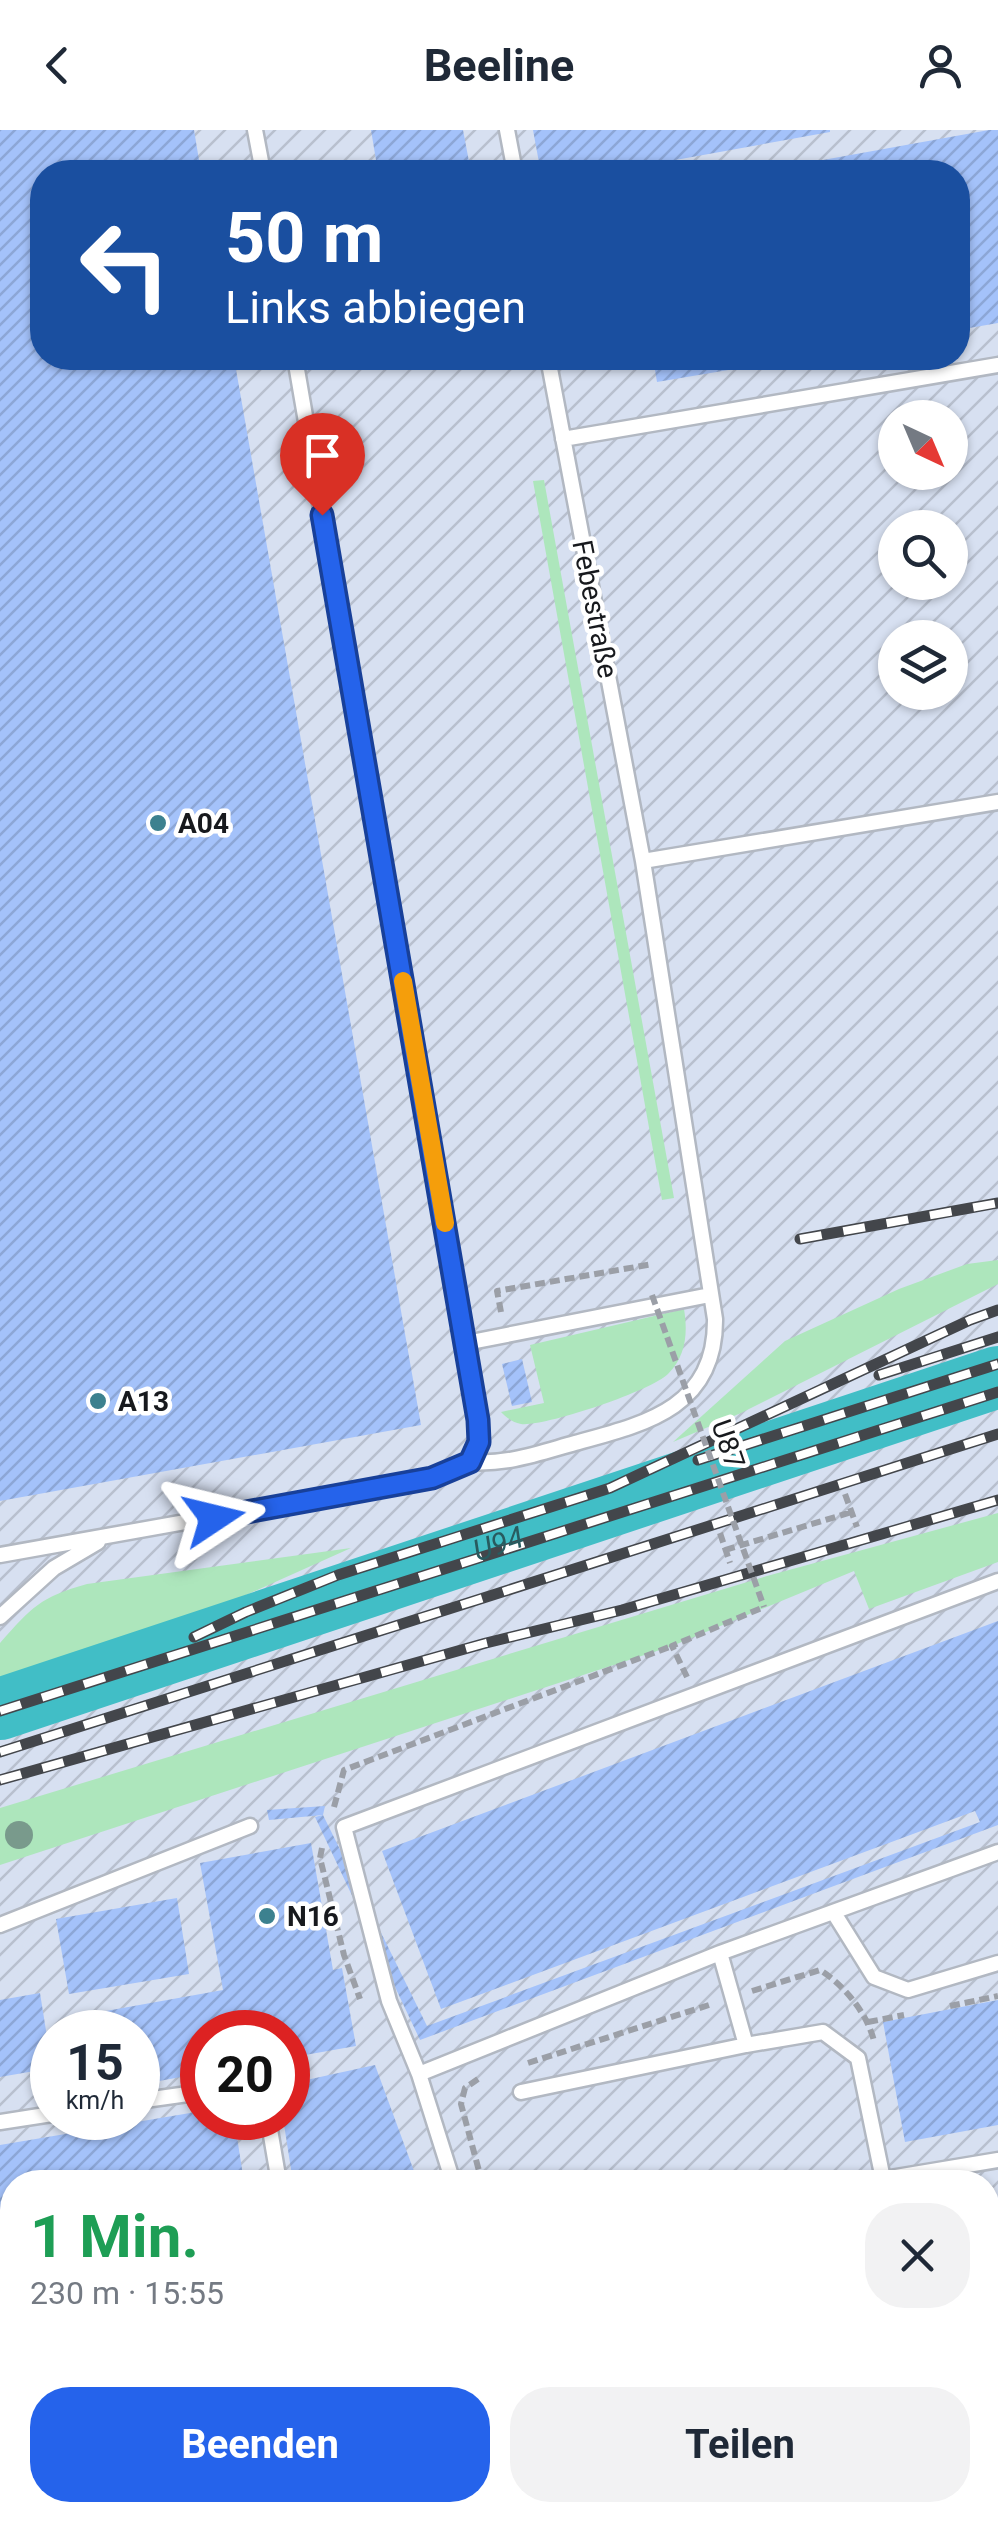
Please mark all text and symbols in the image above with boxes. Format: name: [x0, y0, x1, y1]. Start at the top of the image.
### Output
icon: back: [30, 38, 85, 93]
icon: person: [913, 38, 968, 93]
text: Beeline: [424, 39, 574, 92]
text: 50 m: [225, 197, 383, 279]
icon: left: [60, 200, 190, 330]
text: Links abbiegen: [225, 281, 526, 334]
north arrow: [878, 400, 968, 490]
map controls: [878, 400, 968, 710]
pin: [280, 413, 365, 516]
icon: arrive: [295, 428, 350, 483]
button: search: [878, 510, 968, 600]
street label: Febestraße: [565, 537, 625, 681]
button: layers: [878, 620, 968, 710]
place label: A04: [178, 807, 229, 840]
marker: A04: [147, 812, 169, 834]
place label: A13: [118, 1385, 169, 1418]
marker: A13: [87, 1390, 109, 1412]
street label: U87: [704, 1415, 752, 1473]
position arrow: [162, 1466, 266, 1570]
water label: U94: [468, 1519, 528, 1568]
place label: N16: [287, 1900, 339, 1933]
marker: N16: [256, 1905, 278, 1927]
speed limit sign: 20: [180, 2010, 310, 2140]
text: 15: [66, 2034, 124, 2092]
text: km/h: [66, 2086, 124, 2115]
text: 1 Min.: [30, 2201, 199, 2272]
button: close: [865, 2203, 970, 2308]
text: 230 m · 15:55: [30, 2274, 224, 2312]
button: Beenden: [30, 2387, 490, 2502]
button: Teilen: [510, 2387, 970, 2502]

